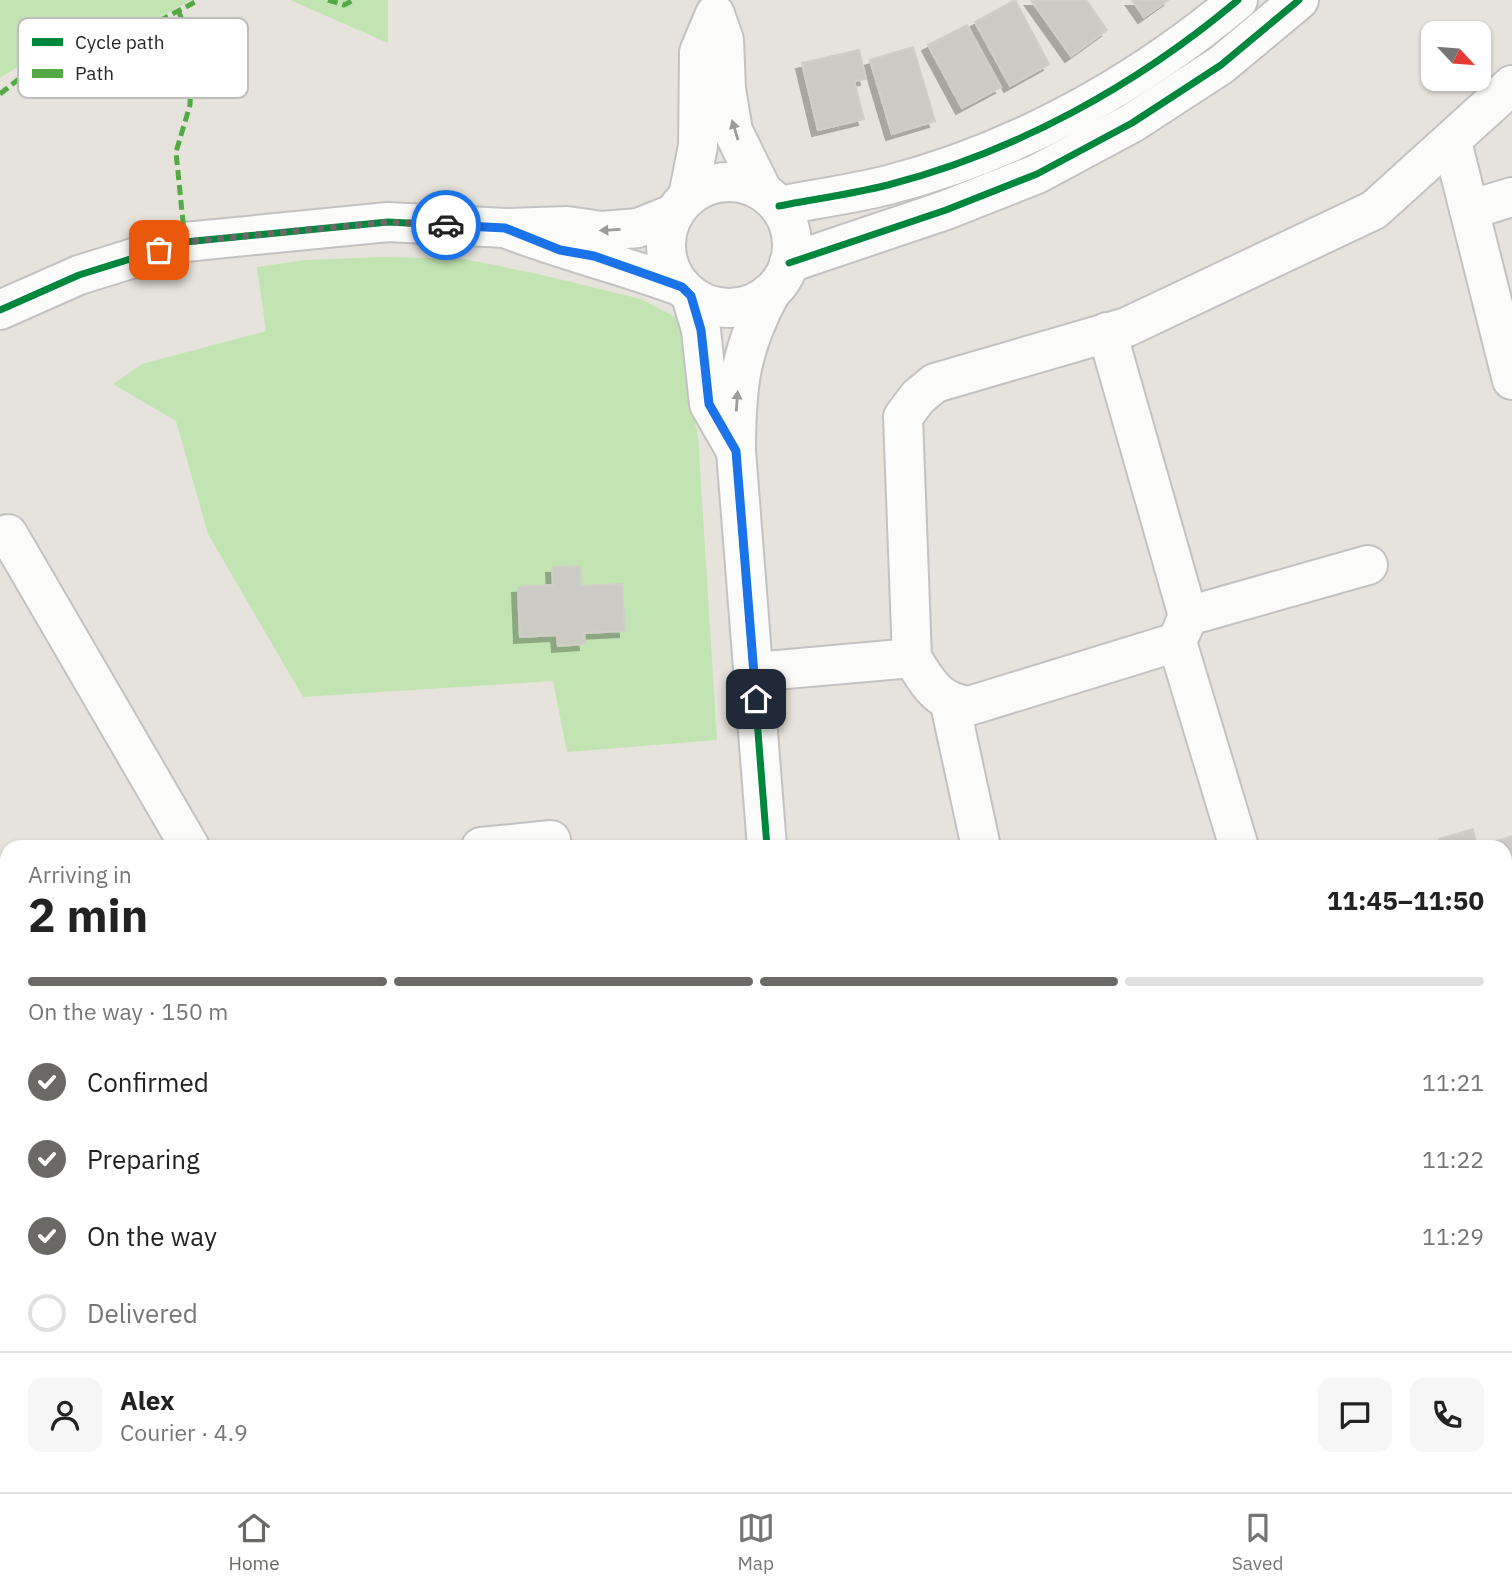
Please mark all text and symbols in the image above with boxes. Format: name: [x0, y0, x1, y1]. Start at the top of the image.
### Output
legend: [18, 18, 248, 98]
north arrow: [1421, 21, 1491, 91]
map controls: [1421, 21, 1491, 91]
text: Cycle path: [75, 30, 164, 54]
text: Path: [75, 61, 114, 85]
one-way arrow: [729, 119, 739, 140]
courier: [411, 190, 481, 260]
icon: car: [427, 206, 465, 244]
pin: [129, 220, 189, 280]
one-way arrow: [599, 224, 621, 235]
icon: bag: [140, 231, 178, 269]
one-way arrow: [731, 390, 742, 412]
pin: [726, 669, 786, 729]
icon: home: [737, 680, 775, 718]
text: Arriving in: [28, 859, 132, 889]
text: 11:45–11:50: [1327, 883, 1484, 917]
text: 2 min: [28, 885, 148, 945]
text: On the way · 150 m: [28, 996, 228, 1026]
icon: check: [28, 1063, 66, 1101]
text: Confirmed: [87, 1065, 209, 1099]
text: 11:21: [1422, 1067, 1484, 1097]
icon: check: [28, 1140, 66, 1178]
text: Preparing: [87, 1142, 200, 1176]
text: 11:22: [1422, 1144, 1484, 1174]
icon: check: [28, 1217, 66, 1255]
text: On the way: [87, 1219, 217, 1253]
text: 11:29: [1422, 1221, 1484, 1251]
text: Delivered: [87, 1296, 198, 1330]
button: person: [28, 1378, 102, 1452]
button: chat: [1318, 1378, 1392, 1452]
button: phone: [1410, 1378, 1484, 1452]
text: Alex: [120, 1383, 174, 1417]
text: Courier · 4.9: [120, 1417, 248, 1447]
tab: Home: [229, 1509, 280, 1575]
tab: Map: [737, 1509, 775, 1575]
tab: Saved: [1232, 1509, 1283, 1575]

